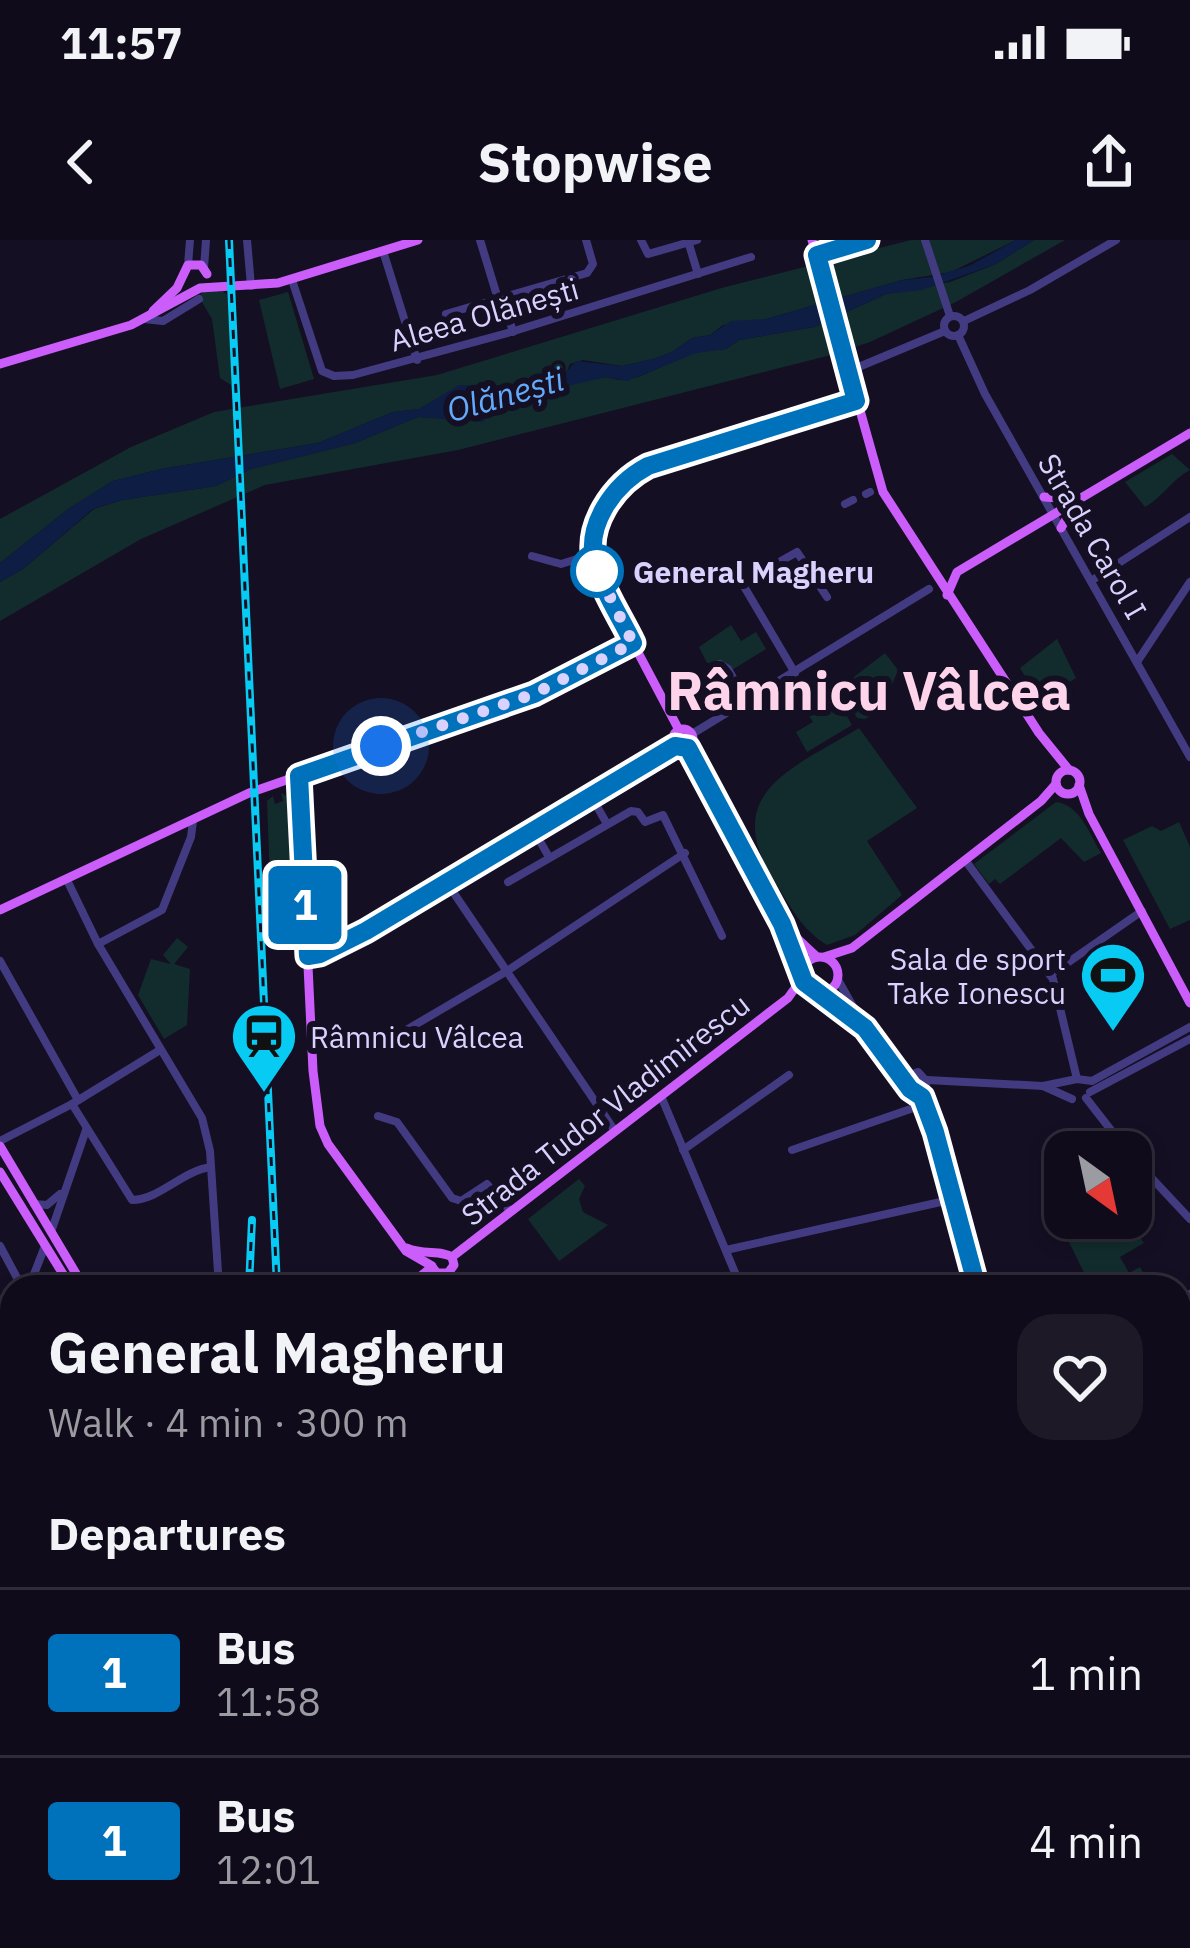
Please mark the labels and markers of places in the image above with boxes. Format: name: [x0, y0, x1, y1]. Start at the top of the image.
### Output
marker: General Magheru: [572, 546, 622, 596]
place label: General Magheru: [633, 552, 874, 591]
place label: Sala de sport Take Ionescu: [887, 939, 1066, 1012]
sports icon: Sala de sport Take Ionescu: [1078, 940, 1148, 1034]
station icon: Râmnicu Vâlcea: [229, 1001, 299, 1095]
place label: Râmnicu Vâlcea: [310, 1017, 524, 1056]

